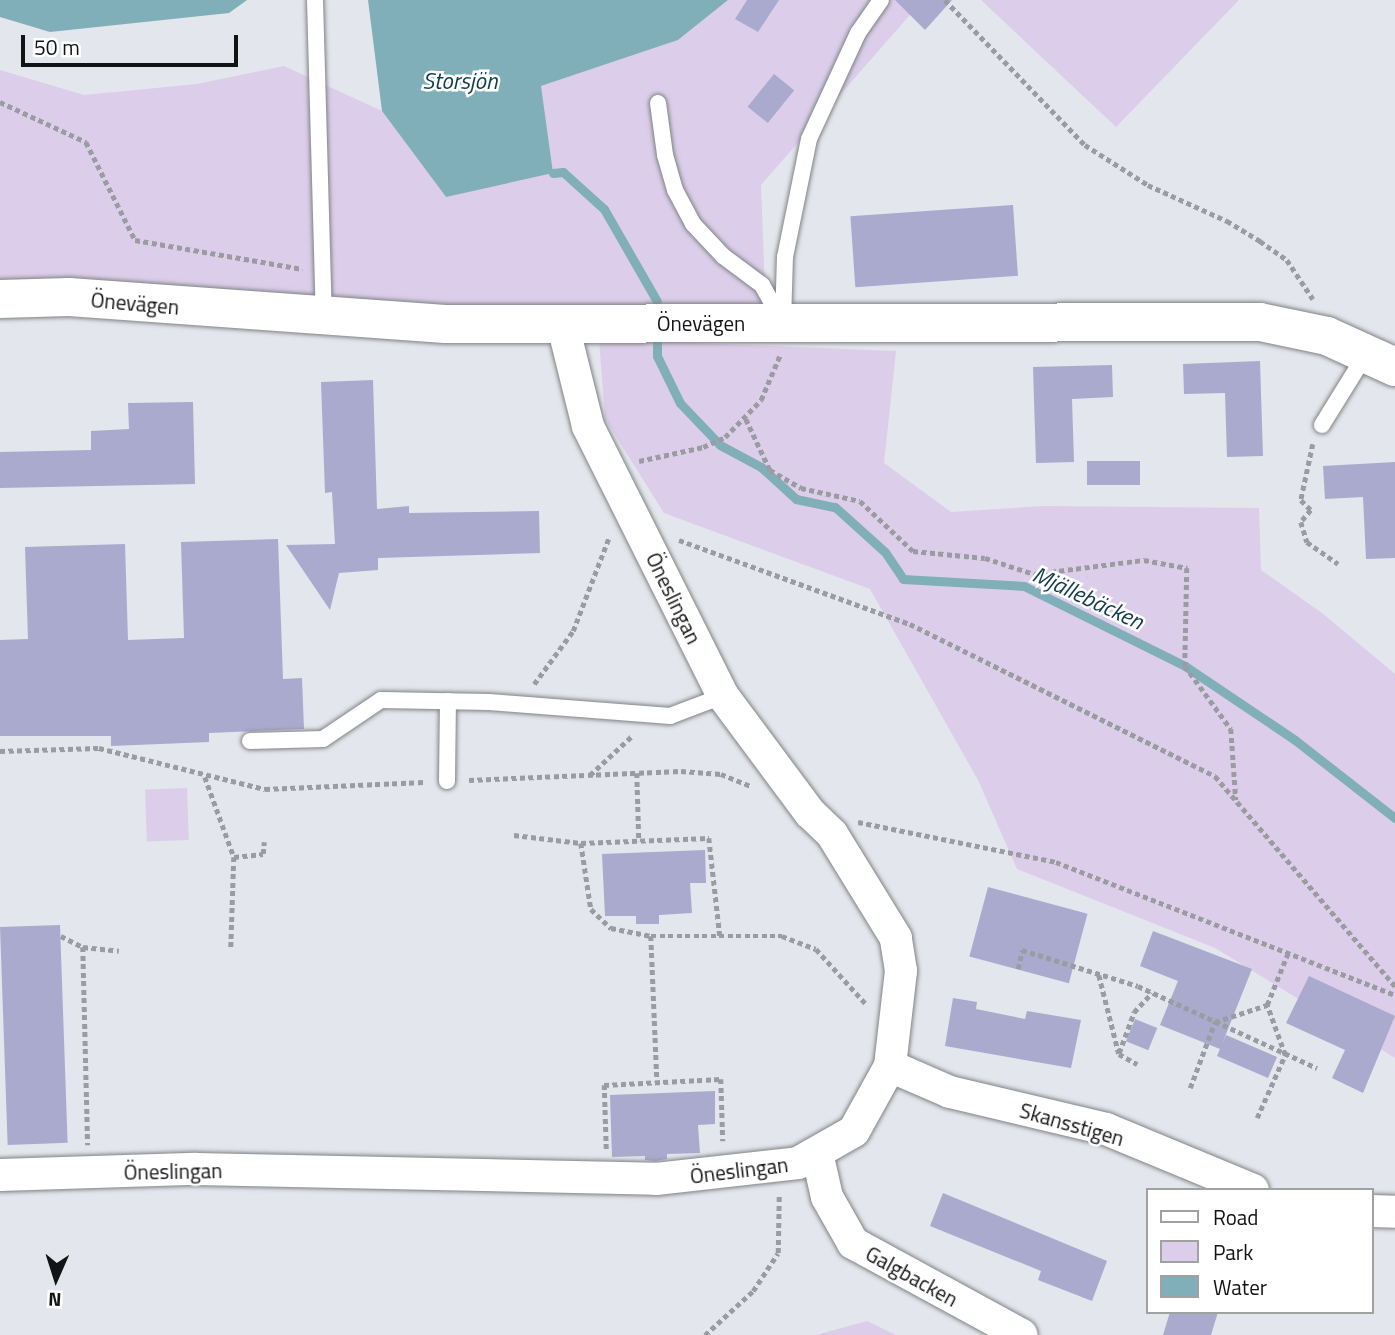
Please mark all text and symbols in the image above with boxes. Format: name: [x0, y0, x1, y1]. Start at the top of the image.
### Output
scale bar: [24, 21, 242, 65]
text: 50 m: [34, 31, 80, 63]
water label: Storsjön: [423, 67, 497, 95]
street label: Önevägen: [90, 287, 180, 319]
street label: Önevägen: [657, 310, 745, 336]
street label: Öneslingan: [641, 548, 707, 648]
water label: Mjällebäcken: [1028, 560, 1148, 636]
street label: Skansstigen: [1017, 1097, 1127, 1151]
street label: Öneslingan: [688, 1151, 790, 1189]
street label: Öneslingan: [123, 1158, 223, 1184]
legend: [1146, 1188, 1374, 1314]
text: Road: [1213, 1201, 1258, 1233]
text: Park: [1213, 1236, 1253, 1268]
street label: Galgbacken: [862, 1240, 962, 1312]
north arrow: [21, 1244, 91, 1314]
text: Water: [1213, 1271, 1267, 1303]
text: N: [48, 1286, 62, 1315]

